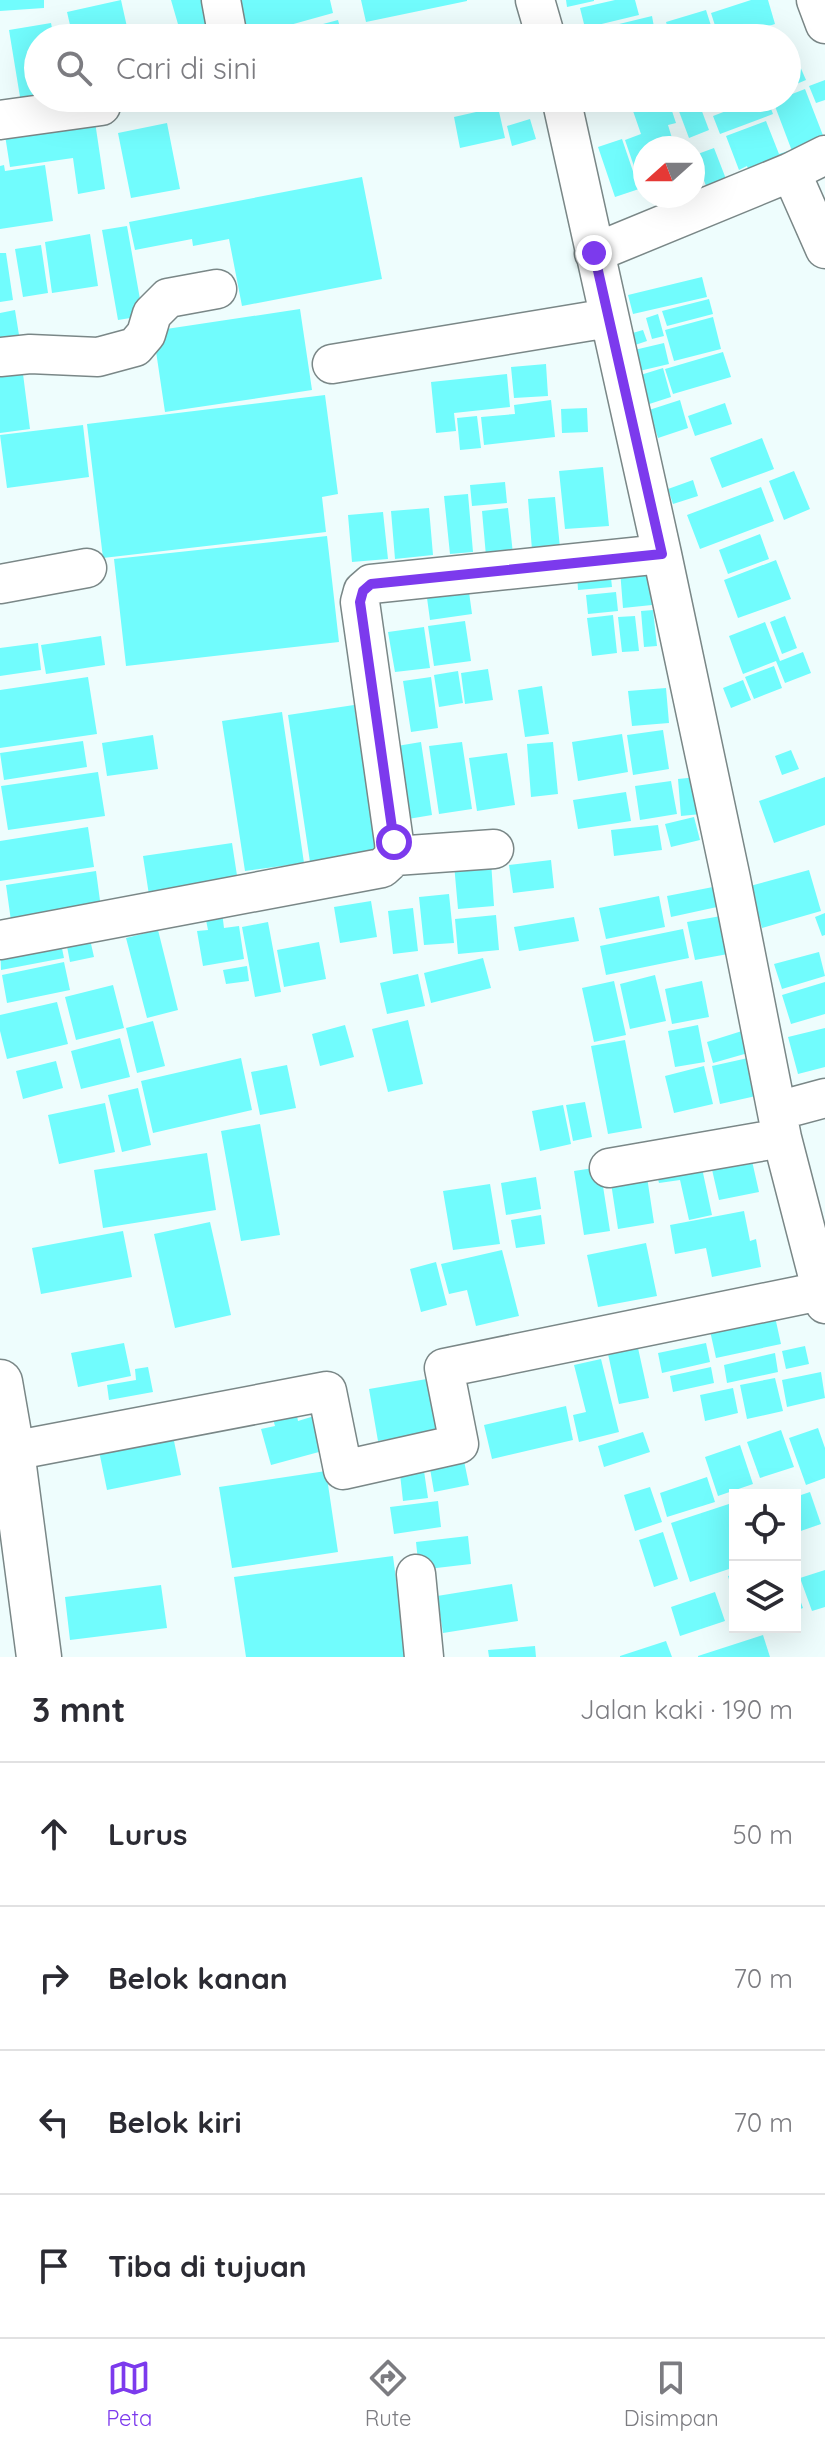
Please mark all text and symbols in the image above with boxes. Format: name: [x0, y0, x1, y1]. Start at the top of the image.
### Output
search box: [24, 24, 801, 112]
icon: search: [52, 46, 96, 90]
text: Cari di sini: [116, 49, 257, 87]
north arrow: [633, 136, 705, 208]
route end: [576, 235, 612, 271]
route start: [376, 824, 412, 860]
map controls: [729, 1489, 801, 1633]
button: locate: [729, 1489, 801, 1561]
button: layers: [729, 1561, 801, 1633]
text: 3 mnt: [32, 1688, 125, 1731]
text: Jalan kaki · 190 m: [580, 1693, 793, 1726]
icon: ahead: [32, 1812, 76, 1856]
text: Lurus: [108, 1815, 188, 1853]
text: 50 m: [733, 1818, 793, 1851]
icon: right: [32, 1956, 76, 2000]
text: Belok kanan: [108, 1959, 288, 1997]
text: 70 m: [733, 1962, 793, 1995]
icon: left: [32, 2100, 76, 2144]
text: Belok kiri: [108, 2103, 242, 2141]
text: 70 m: [733, 2106, 793, 2139]
icon: arrive: [32, 2244, 76, 2288]
text: Tiba di tujuan: [108, 2247, 307, 2285]
tab: Peta: [106, 2356, 152, 2432]
tab: Rute: [365, 2356, 411, 2432]
tab: Disimpan: [624, 2356, 719, 2432]

